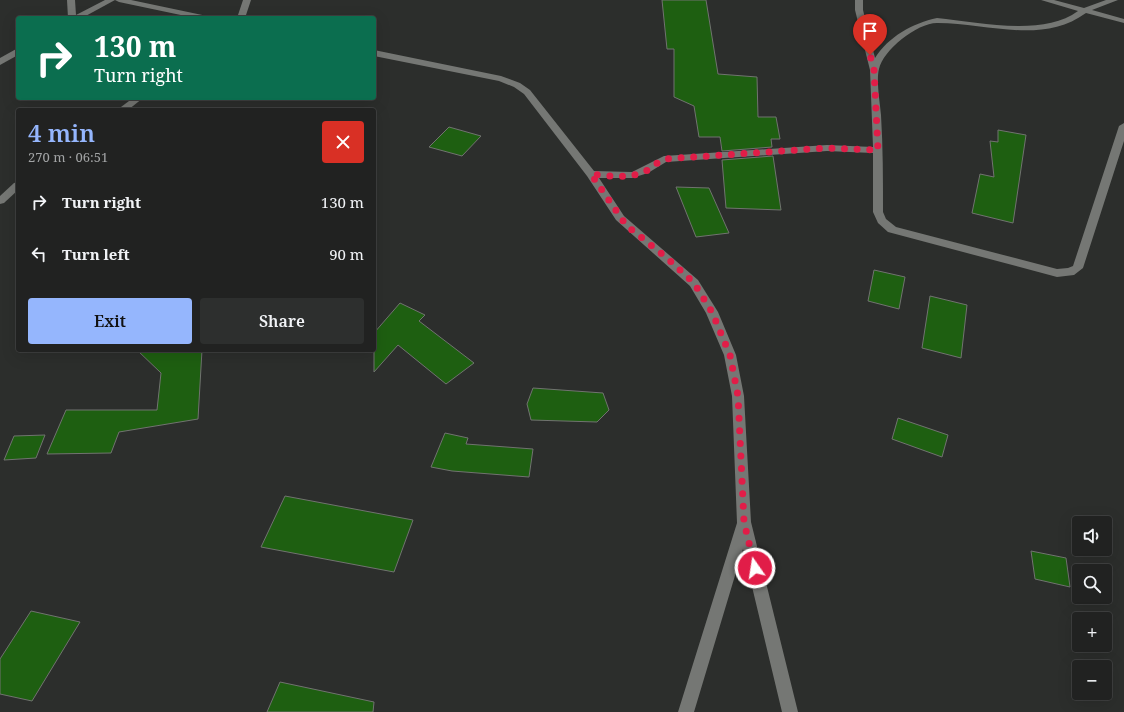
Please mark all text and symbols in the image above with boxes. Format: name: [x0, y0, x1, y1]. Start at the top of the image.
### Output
pin: [853, 14, 887, 55]
icon: arrive: [859, 20, 881, 42]
text: 130 m: [94, 27, 176, 65]
icon: right: [28, 32, 80, 84]
text: Turn right: [94, 63, 183, 87]
text: 4 min: [28, 116, 95, 149]
button: close: [322, 121, 364, 163]
text: 270 m · 06:51: [28, 148, 108, 166]
icon: right: [28, 191, 50, 213]
text: Turn right: [62, 192, 141, 212]
text: 130 m: [321, 192, 364, 212]
icon: left: [28, 243, 50, 265]
text: Turn left: [62, 244, 130, 264]
text: 90 m: [329, 244, 364, 264]
button: Exit: [28, 298, 192, 344]
button: Share: [200, 298, 364, 344]
map controls: [1072, 516, 1112, 700]
button: sound: [1072, 516, 1112, 556]
position arrow: [734, 547, 776, 589]
button: search: [1072, 564, 1112, 604]
button: +: [1072, 612, 1112, 652]
button: −: [1072, 660, 1112, 700]

